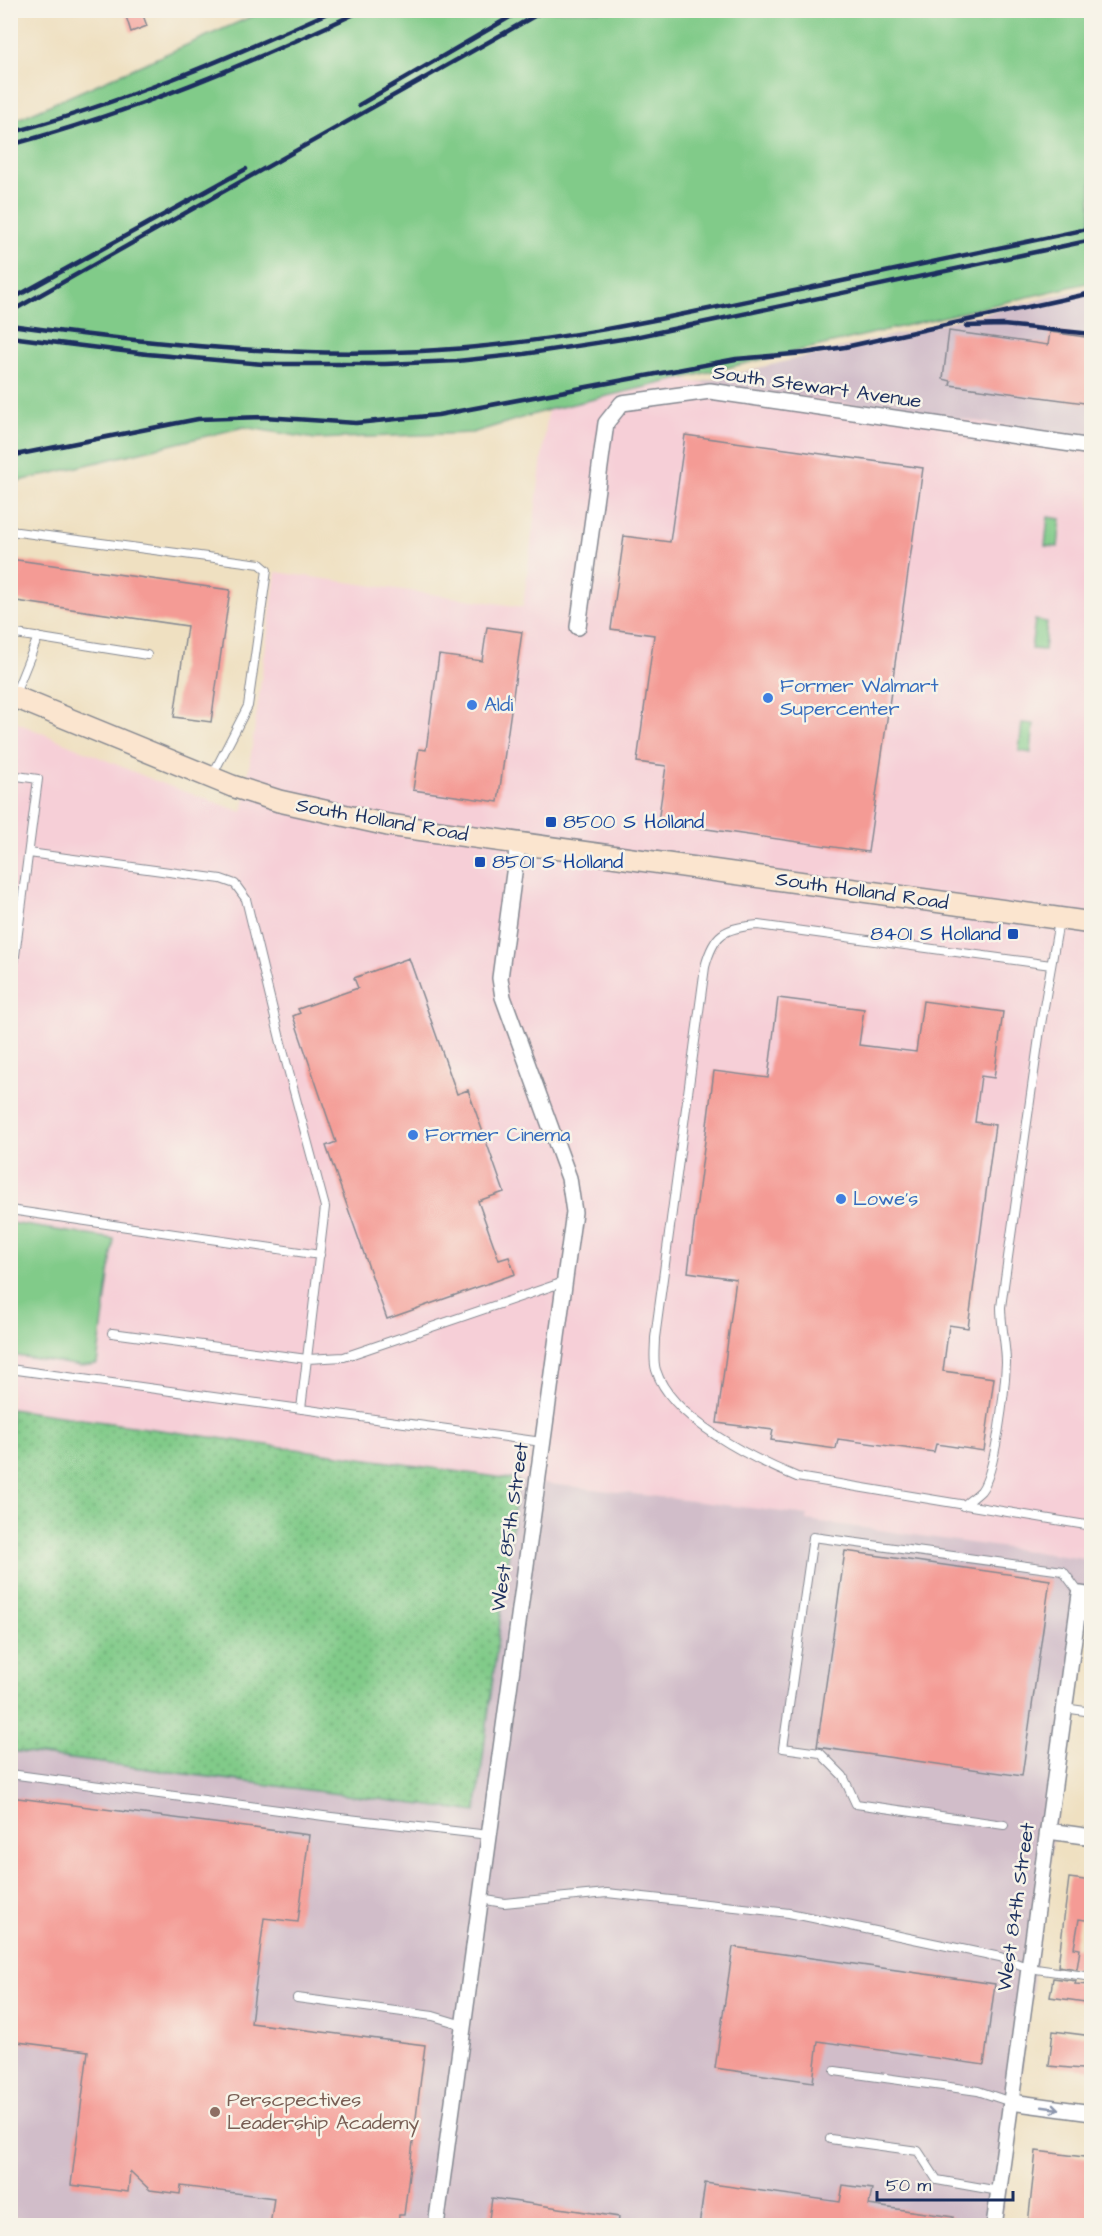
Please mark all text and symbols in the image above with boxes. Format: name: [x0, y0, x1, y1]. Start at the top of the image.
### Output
street label: South Stewart Avenue: [711, 358, 923, 416]
place label: Former Walmart Supercenter: [780, 672, 939, 723]
place label: Aldi: [484, 691, 513, 719]
marker: Former Walmart Supercenter: [761, 691, 775, 705]
marker: Aldi: [465, 698, 479, 712]
street label: South Holland Road: [294, 791, 470, 849]
place label: 8500 S Holland: [563, 808, 704, 836]
marker: 8500 S Holland: [544, 815, 558, 829]
place label: 8501 S Holland: [492, 848, 623, 876]
marker: 8501 S Holland: [473, 855, 487, 869]
street label: South Holland Road: [774, 865, 950, 917]
place label: 8401 S Holland: [870, 920, 1001, 948]
marker: 8401 S Holland: [1006, 927, 1020, 941]
place label: Former Cinema: [425, 1121, 570, 1149]
marker: Former Cinema: [406, 1128, 420, 1142]
place label: Lowe's: [853, 1185, 918, 1213]
marker: Lowe's: [834, 1192, 848, 1206]
street label: West 85th Street: [484, 1441, 536, 1613]
street label: West 84th Street: [990, 1821, 1042, 1993]
place label: Perscpectives Leadership Academy: [227, 2086, 419, 2138]
one-way arrow: [1041, 2102, 1061, 2113]
marker: Perscpectives Leadership Academy: [208, 2105, 222, 2119]
scale bar: [877, 2164, 1014, 2202]
text: 50 m: [886, 2173, 931, 2198]

